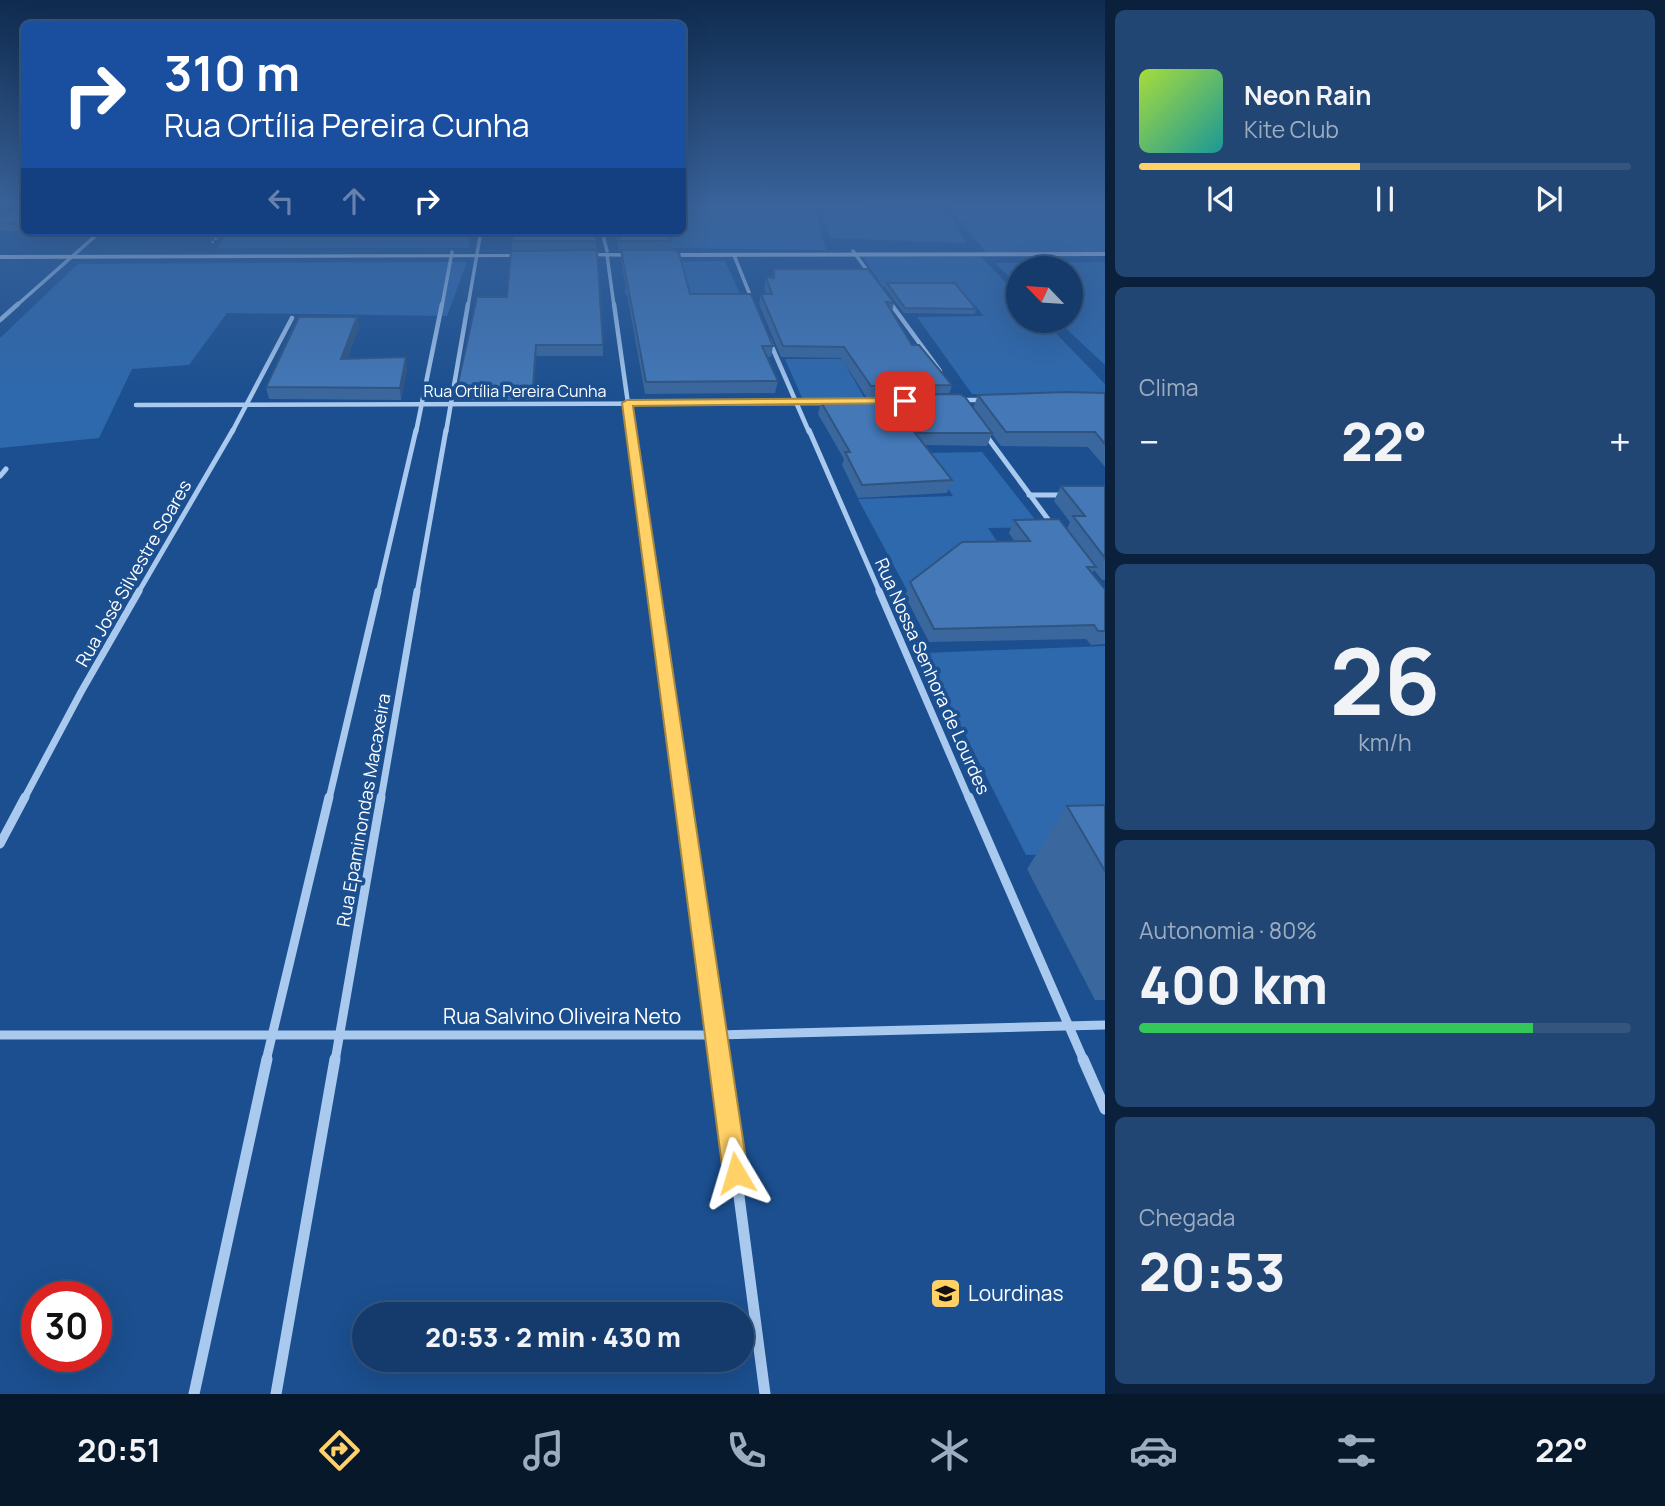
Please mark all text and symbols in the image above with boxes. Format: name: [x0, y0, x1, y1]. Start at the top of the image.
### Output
text: 310 m: [164, 39, 300, 106]
icon: right: [49, 49, 140, 140]
text: Neon Rain: [1244, 77, 1372, 113]
text: Rua Ortília Pereira Cunha: [164, 103, 530, 147]
text: Kite Club: [1244, 113, 1339, 145]
icon: previous: [1202, 180, 1240, 218]
icon: pause: [1366, 180, 1404, 218]
icon: next: [1530, 180, 1568, 218]
icon: left: [262, 182, 300, 220]
icon: ahead: [335, 182, 373, 220]
icon: right: [408, 182, 446, 220]
north arrow: [1006, 256, 1083, 332]
map controls: [1006, 256, 1083, 333]
pin: [875, 371, 935, 431]
text: Clima: [1139, 371, 1198, 403]
street label: Rua Ortília Pereira Cunha: [424, 380, 606, 402]
icon: arrive: [886, 382, 924, 420]
text: 22°: [1341, 406, 1427, 477]
text: −: [1139, 415, 1160, 467]
text: +: [1609, 415, 1631, 467]
street label: Rua José Silvestre Soares: [70, 475, 196, 671]
street label: Rua Nossa Senhora de Lourdes: [870, 554, 996, 798]
text: 26: [1330, 618, 1440, 742]
street label: Rua Epaminondas Macaxeira: [331, 691, 395, 929]
text: km/h: [1358, 726, 1412, 758]
text: Autonomia · 80%: [1139, 914, 1317, 946]
text: 400 km: [1139, 949, 1328, 1020]
street label: Rua Salvino Oliveira Neto: [443, 1002, 681, 1030]
position arrow: [699, 1136, 773, 1210]
text: Chegada: [1139, 1201, 1235, 1233]
text: 20:53: [1139, 1236, 1285, 1307]
school or university icon: Lourdinas: [928, 1276, 962, 1310]
place label: Lourdinas: [968, 1279, 1064, 1307]
speed limit sign: 30: [21, 1281, 112, 1372]
text: 20:53 · 2 min · 430 m: [425, 1319, 681, 1355]
icon: directions: [315, 1426, 364, 1475]
icon: music: [519, 1426, 568, 1475]
icon: phone: [722, 1426, 771, 1475]
icon: climate: [925, 1426, 974, 1475]
icon: car: [1129, 1426, 1178, 1475]
icon: filters: [1332, 1426, 1381, 1475]
text: 20:51: [77, 1428, 161, 1472]
text: 22°: [1535, 1428, 1588, 1472]

